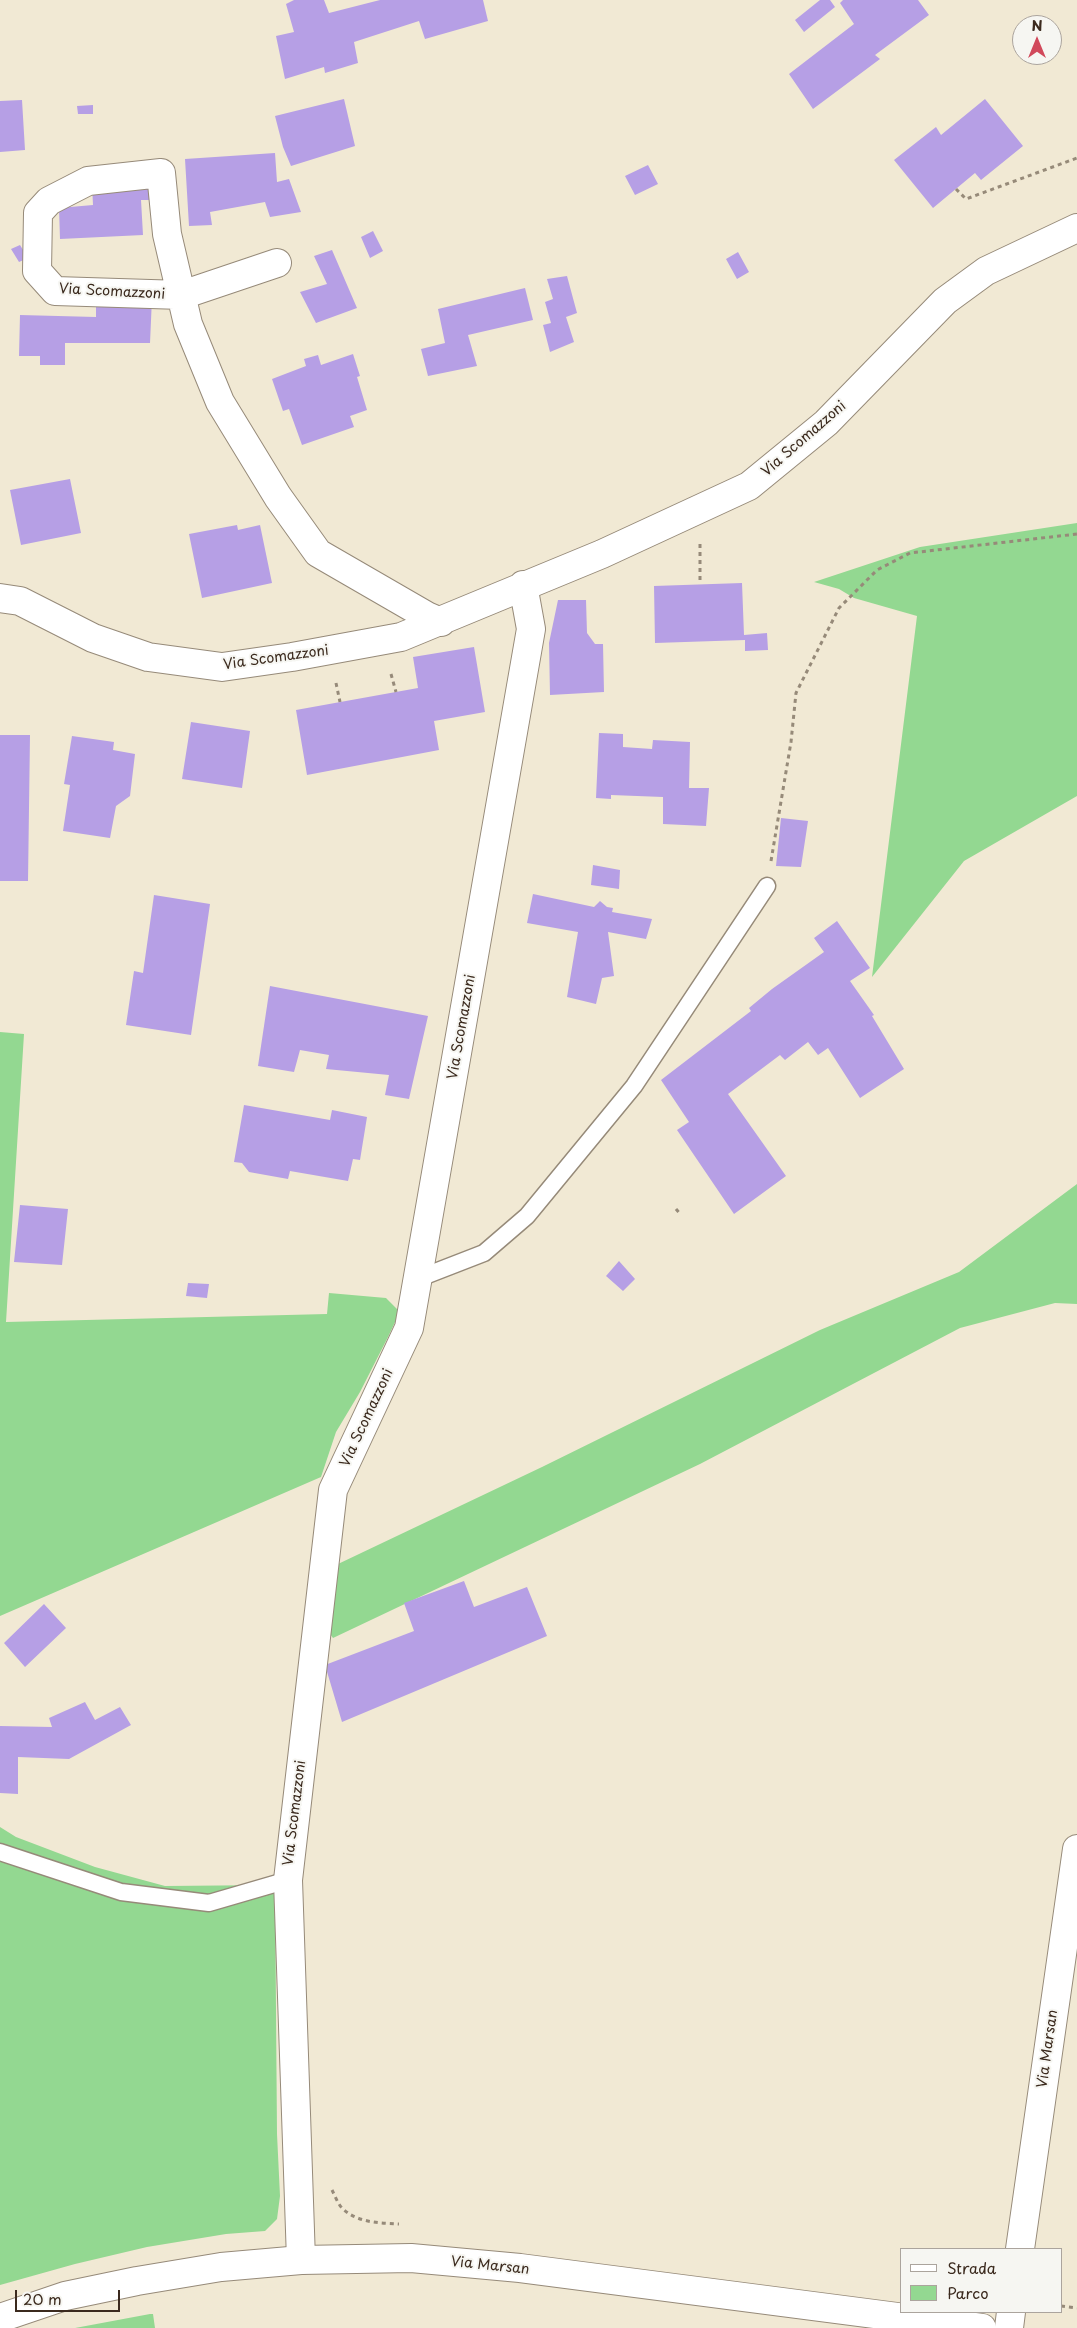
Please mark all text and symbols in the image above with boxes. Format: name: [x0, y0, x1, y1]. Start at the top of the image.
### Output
north arrow: [1012, 15, 1062, 65]
text: N: [1031, 15, 1043, 36]
street label: Via Scomazzoni: [59, 281, 165, 303]
street label: Via Scomazzoni: [758, 398, 850, 480]
street label: Via Scomazzoni: [222, 642, 330, 674]
street label: Via Scomazzoni: [445, 973, 479, 1081]
street label: Via Scomazzoni: [337, 1366, 397, 1470]
street label: Via Scomazzoni: [280, 1759, 310, 1867]
street label: Via Marsan: [1034, 2009, 1062, 2089]
legend: [900, 2248, 1062, 2313]
street label: Via Marsan: [450, 2254, 530, 2278]
text: Strada: [947, 2256, 996, 2279]
scale bar: [18, 2280, 122, 2312]
text: Parco: [947, 2281, 989, 2304]
text: 20 m: [23, 2287, 62, 2310]

